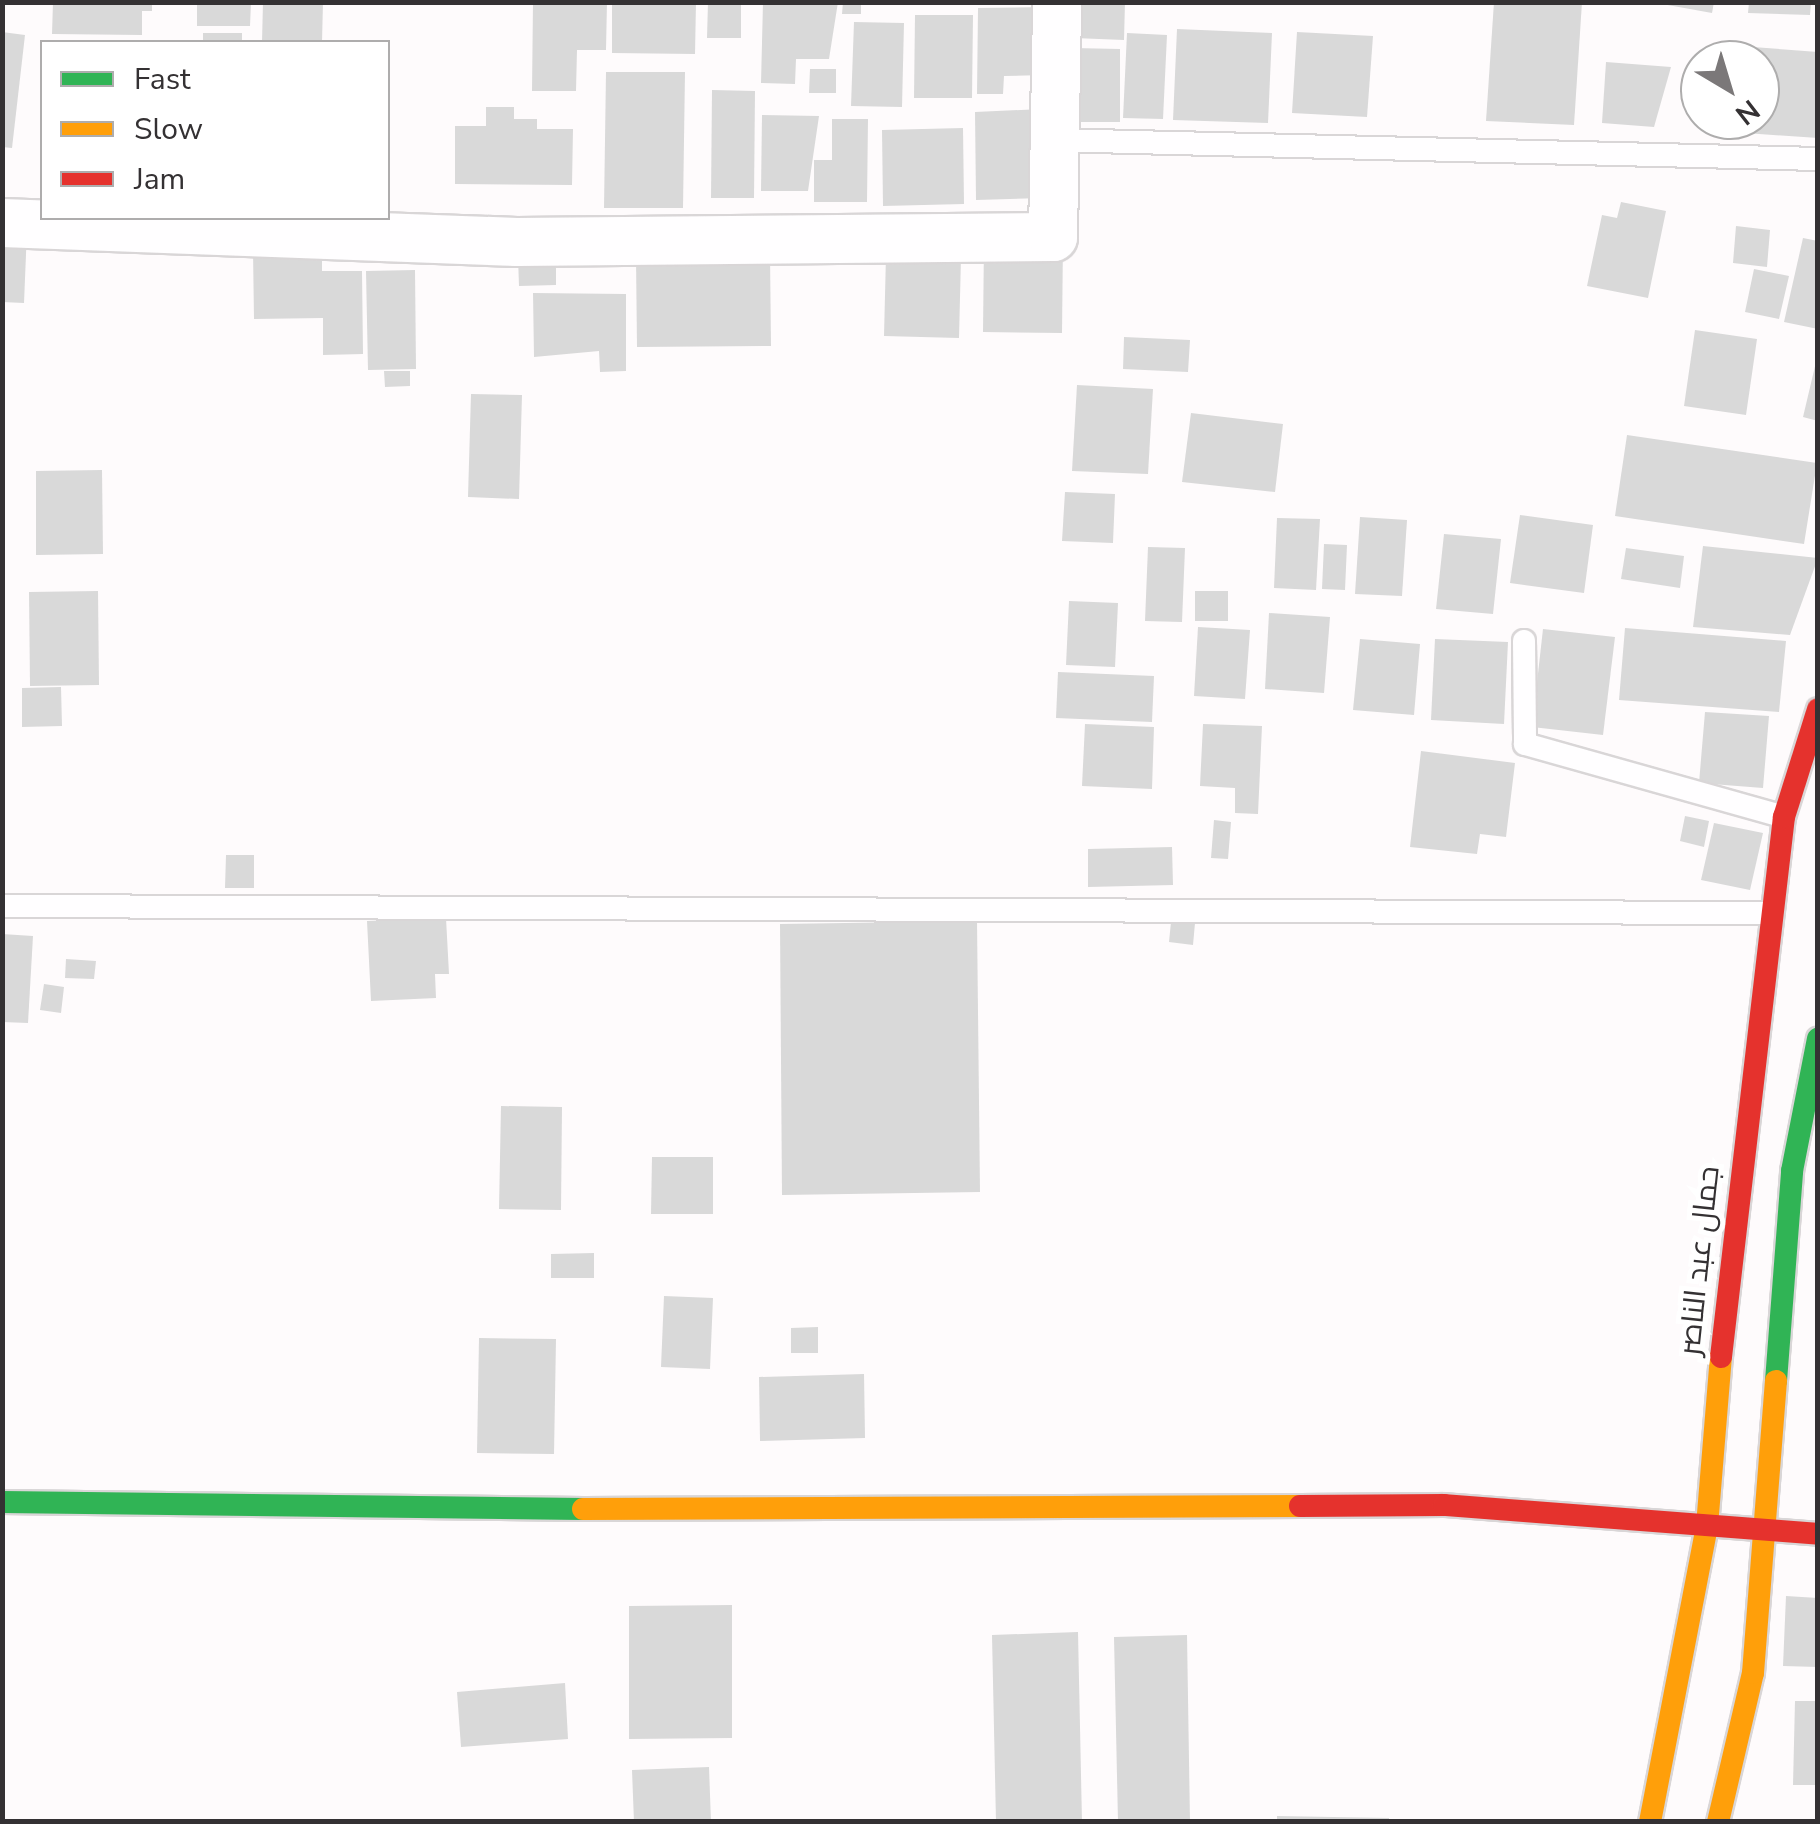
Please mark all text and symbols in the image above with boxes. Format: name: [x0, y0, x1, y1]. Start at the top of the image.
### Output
legend: [40, 40, 390, 220]
north arrow: [1680, 40, 1780, 140]
text: Fast: [134, 59, 191, 100]
text: N: [1727, 91, 1767, 133]
text: Slow: [134, 109, 203, 150]
text: Jam: [134, 159, 185, 200]
street label: جمال عبد الناصر: [1672, 1164, 1728, 1358]

